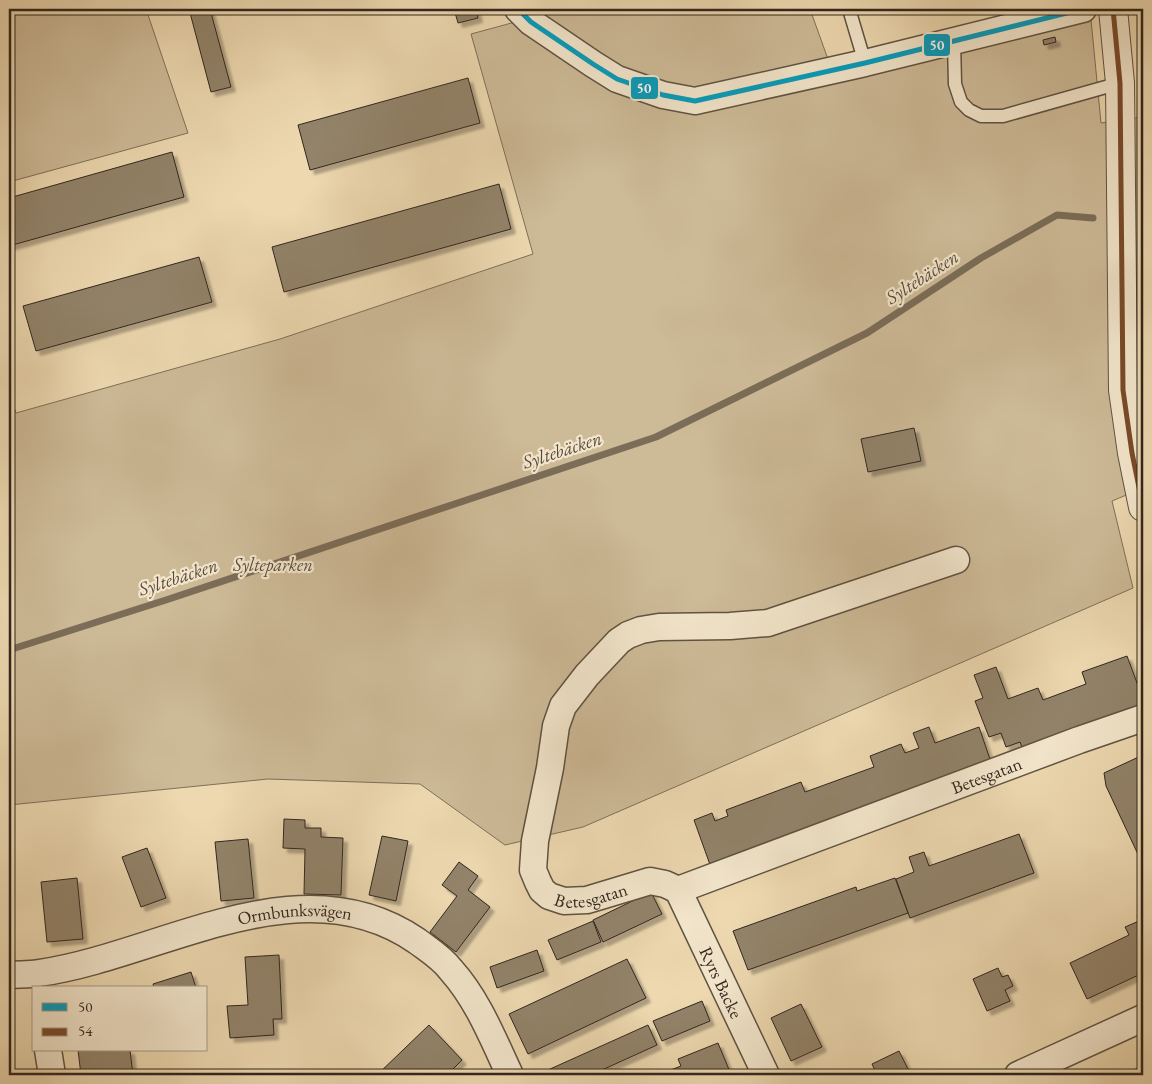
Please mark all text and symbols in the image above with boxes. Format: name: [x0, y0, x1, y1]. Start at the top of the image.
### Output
line badge: 50: [923, 33, 951, 57]
text: 50: [930, 36, 945, 54]
line badge: 50: [630, 76, 659, 100]
text: 50: [637, 79, 652, 97]
water label: Syltebäcken: [880, 244, 963, 310]
water label: Syltebäcken: [518, 425, 605, 475]
water label: Syltebäcken: [134, 552, 221, 602]
park label: Sylteparken: [232, 553, 313, 577]
street label: Betesgatan: [948, 751, 1025, 798]
street label: Betesgatan: [552, 877, 630, 912]
street label: Ormbunksvägen: [235, 897, 355, 930]
street label: Ryrs Backe: [695, 943, 749, 1022]
legend: [32, 986, 208, 1052]
text: 50: [78, 997, 92, 1016]
text: 54: [78, 1021, 93, 1040]

